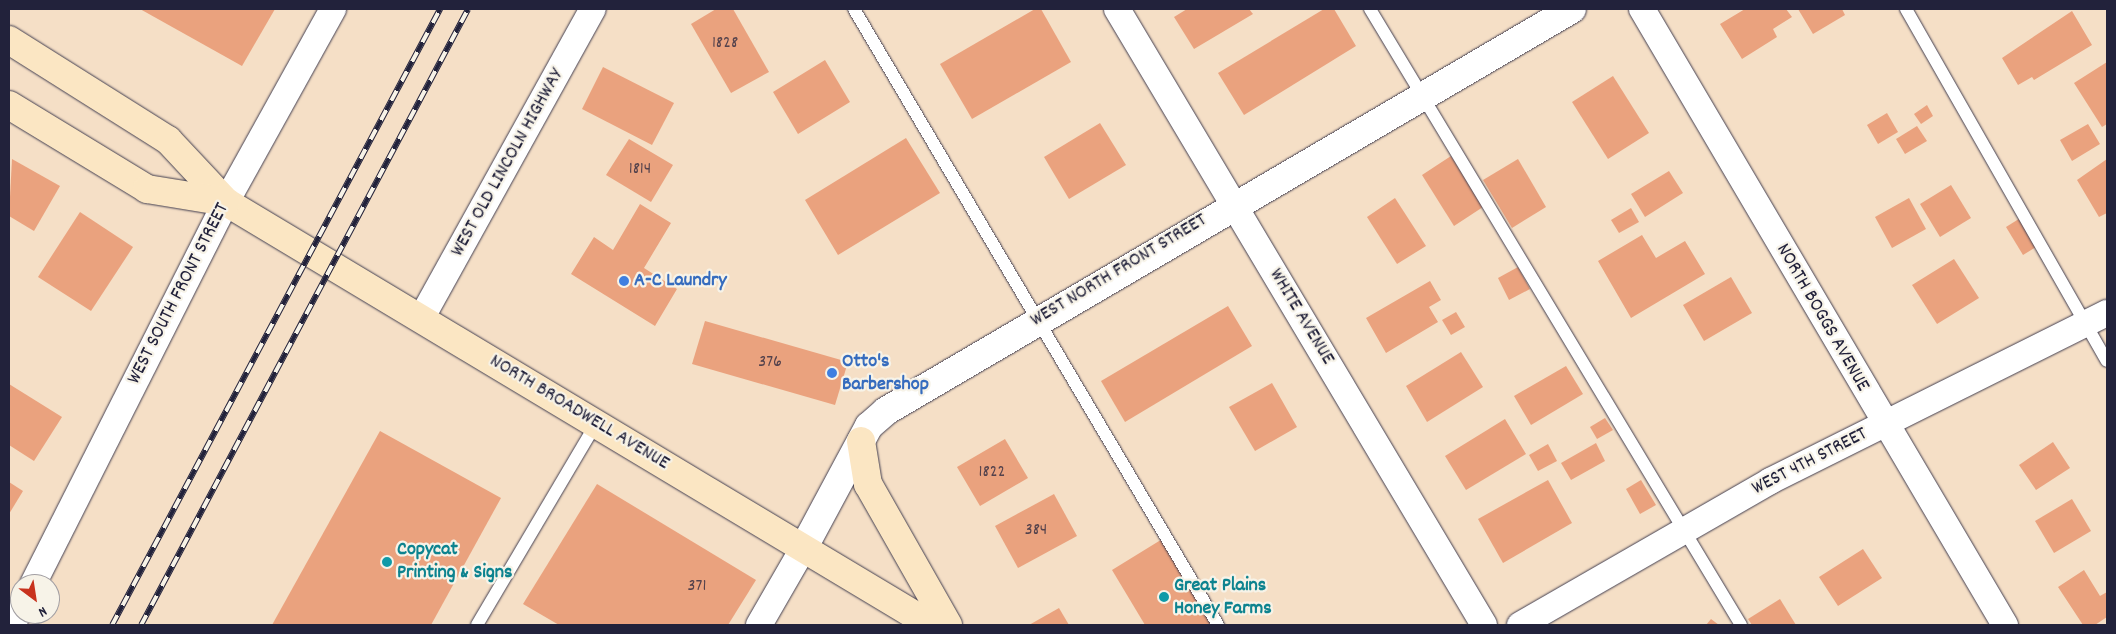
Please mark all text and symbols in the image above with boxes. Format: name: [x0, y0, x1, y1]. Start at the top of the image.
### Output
house number: 1828: [712, 33, 738, 55]
street label: WEST OLD LINCOLN HIGHWAY: [446, 65, 570, 261]
house number: 1814: [629, 159, 651, 181]
street label: WEST SOUTH FRONT STREET: [123, 199, 235, 389]
street label: WEST NORTH FRONT STREET: [1027, 209, 1211, 333]
street label: NORTH BOGGS AVENUE: [1770, 240, 1874, 396]
street label: WHITE AVENUE: [1263, 265, 1339, 369]
place label: A-C Laundry: [634, 269, 727, 293]
marker: A-C Laundry: [618, 275, 630, 287]
street label: NORTH BROADWELL AVENUE: [485, 350, 673, 476]
place label: Otto's Barbershop: [842, 350, 929, 397]
house number: 376: [758, 352, 782, 374]
marker: Otto's Barbershop: [826, 367, 838, 379]
street label: WEST 4TH STREET: [1749, 423, 1871, 501]
house number: 1822: [979, 462, 1005, 484]
house number: 384: [1025, 520, 1047, 542]
place label: Copycat Printing & Signs: [397, 538, 512, 585]
marker: Copycat Printing & Signs: [381, 556, 393, 568]
north arrow: [10, 574, 60, 624]
place label: Great Plains Honey Farms: [1174, 574, 1272, 621]
house number: 371: [688, 576, 706, 598]
marker: Great Plains Honey Farms: [1158, 591, 1170, 603]
text: N: [34, 601, 50, 621]

